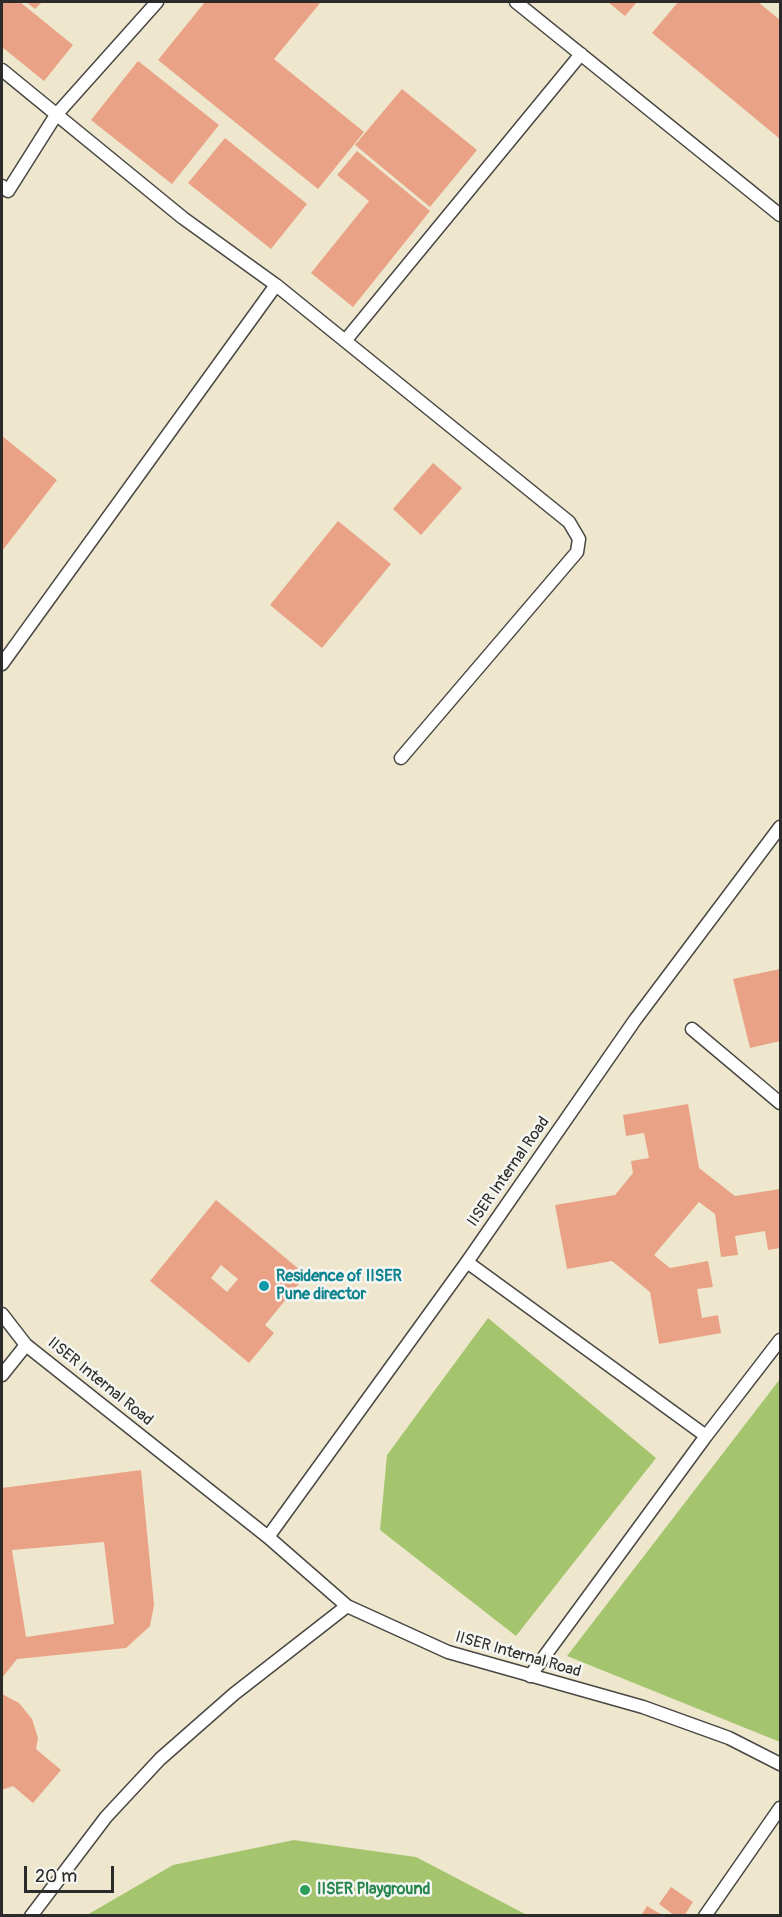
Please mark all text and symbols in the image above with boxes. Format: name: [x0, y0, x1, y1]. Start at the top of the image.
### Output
street label: IISER Internal Road: [464, 1113, 554, 1231]
place label: Residence of IISER Pune director: [276, 1267, 402, 1305]
marker: Residence of IISER Pune director: [257, 1279, 271, 1293]
street label: IISER Internal Road: [44, 1334, 156, 1430]
street label: IISER Internal Road: [453, 1628, 583, 1682]
scale bar: [27, 1854, 117, 1892]
text: 20 m: [35, 1865, 77, 1888]
place label: IISER Playground: [317, 1880, 430, 1900]
marker: IISER Playground: [298, 1883, 312, 1897]

